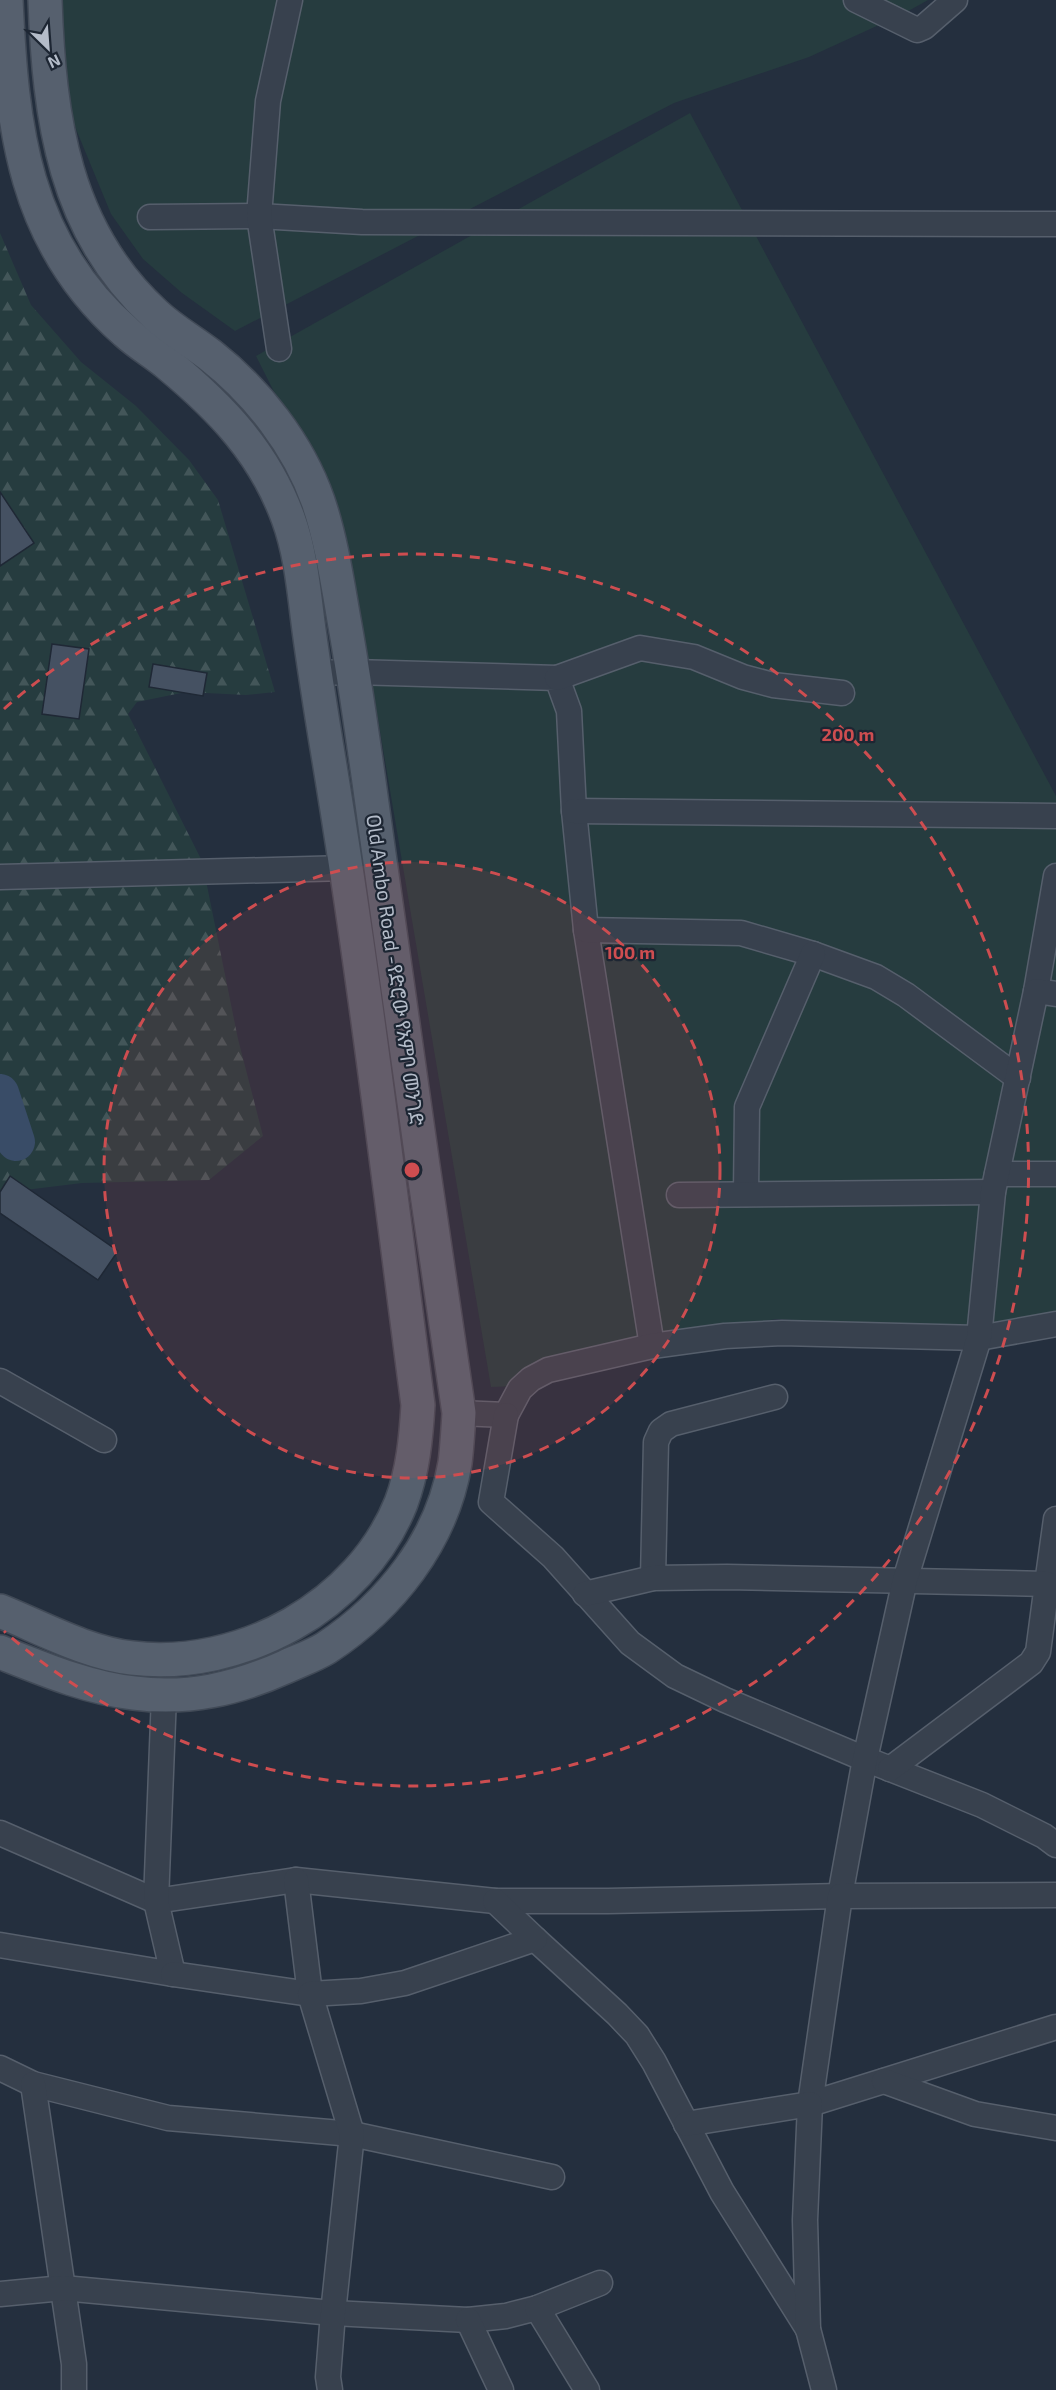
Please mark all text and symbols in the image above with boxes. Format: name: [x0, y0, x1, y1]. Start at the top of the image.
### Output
north arrow: [18, 18, 78, 78]
text: N: [45, 51, 64, 73]
text: 200 m: [822, 723, 874, 745]
street label: Old Ambo Road -የድሮው የአምቦ መንገድ: [362, 813, 430, 1127]
text: 100 m: [605, 941, 655, 963]
centre of rings: [402, 1160, 422, 1180]

